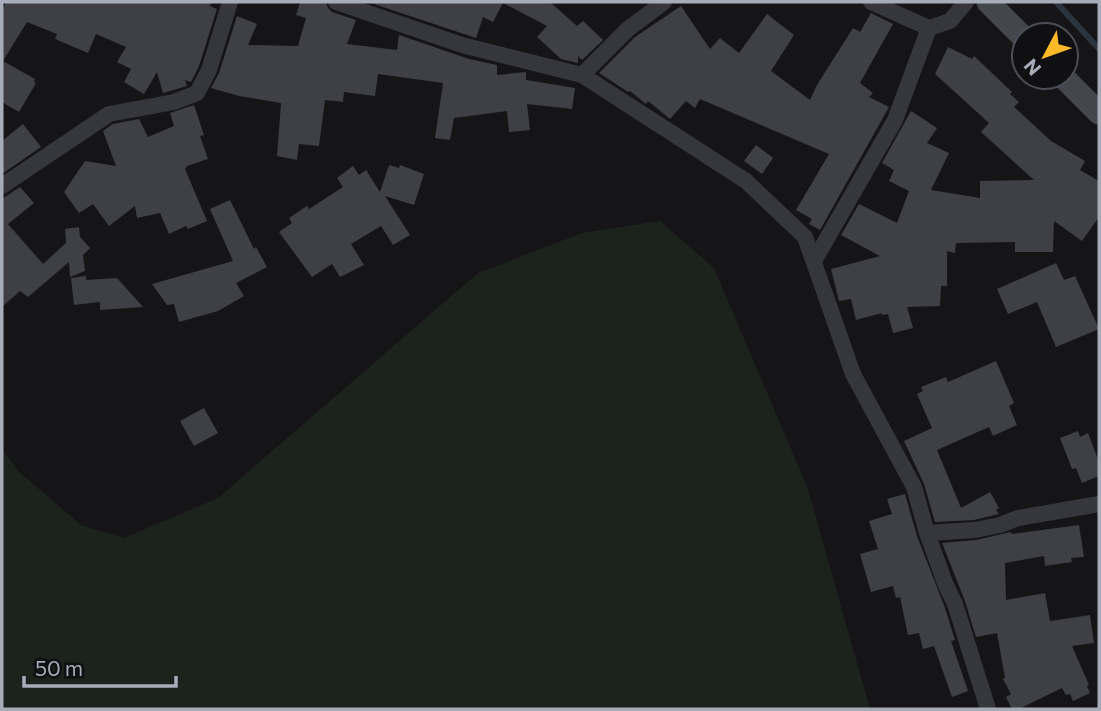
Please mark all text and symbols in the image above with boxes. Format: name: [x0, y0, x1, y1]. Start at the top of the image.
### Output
north arrow: [1010, 21, 1080, 91]
text: N: [1018, 55, 1045, 80]
scale bar: [24, 644, 177, 688]
text: 50 m: [35, 655, 83, 680]

